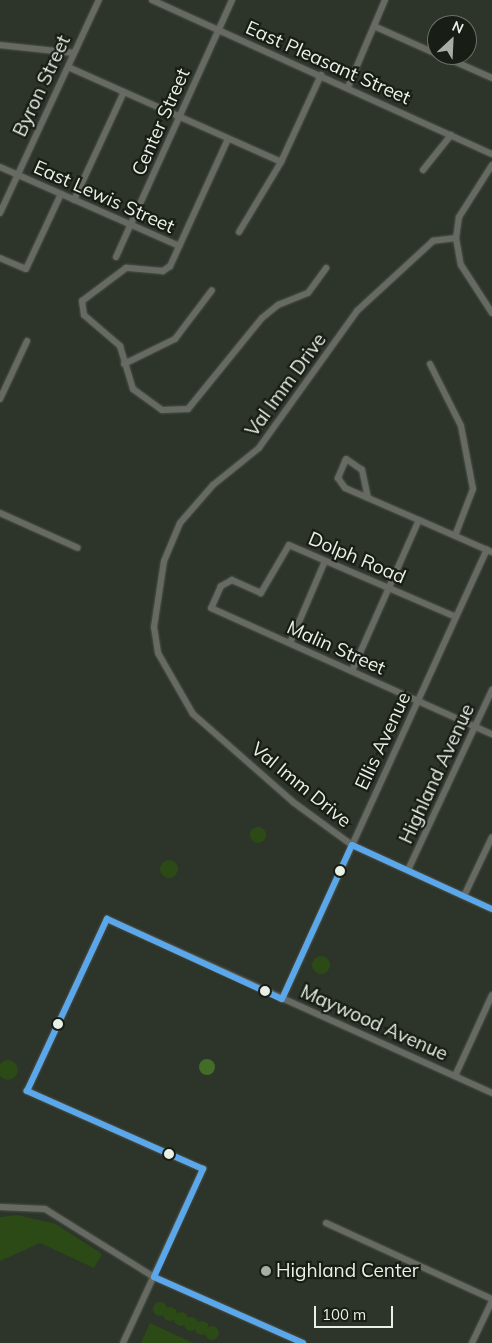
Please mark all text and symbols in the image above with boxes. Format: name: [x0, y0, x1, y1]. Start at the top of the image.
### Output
north arrow: [427, 15, 477, 65]
street label: East Pleasant Street: [242, 16, 414, 110]
text: N: [449, 17, 467, 38]
street label: Byron Street: [9, 32, 75, 140]
street label: Center Street: [127, 65, 195, 179]
street label: East Lewis Street: [30, 156, 178, 238]
street label: Val Imm Drive: [241, 329, 331, 441]
street label: Dolph Road: [305, 527, 409, 589]
street label: Malin Street: [283, 616, 389, 680]
street label: Ellis Avenue: [350, 688, 416, 794]
street label: Highland Avenue: [395, 701, 479, 847]
street label: Val Imm Drive: [246, 738, 356, 832]
unlabelled marker: [335, 866, 345, 876]
street label: Maywood Avenue: [297, 980, 451, 1066]
unlabelled marker: [260, 986, 270, 996]
unlabelled marker: [53, 1019, 63, 1029]
unlabelled marker: [164, 1149, 174, 1159]
place label: Highland Center: [276, 1260, 419, 1282]
marker: Highland Center: [260, 1265, 272, 1277]
scale bar: [317, 1296, 396, 1328]
text: 100 m: [322, 1305, 366, 1324]

